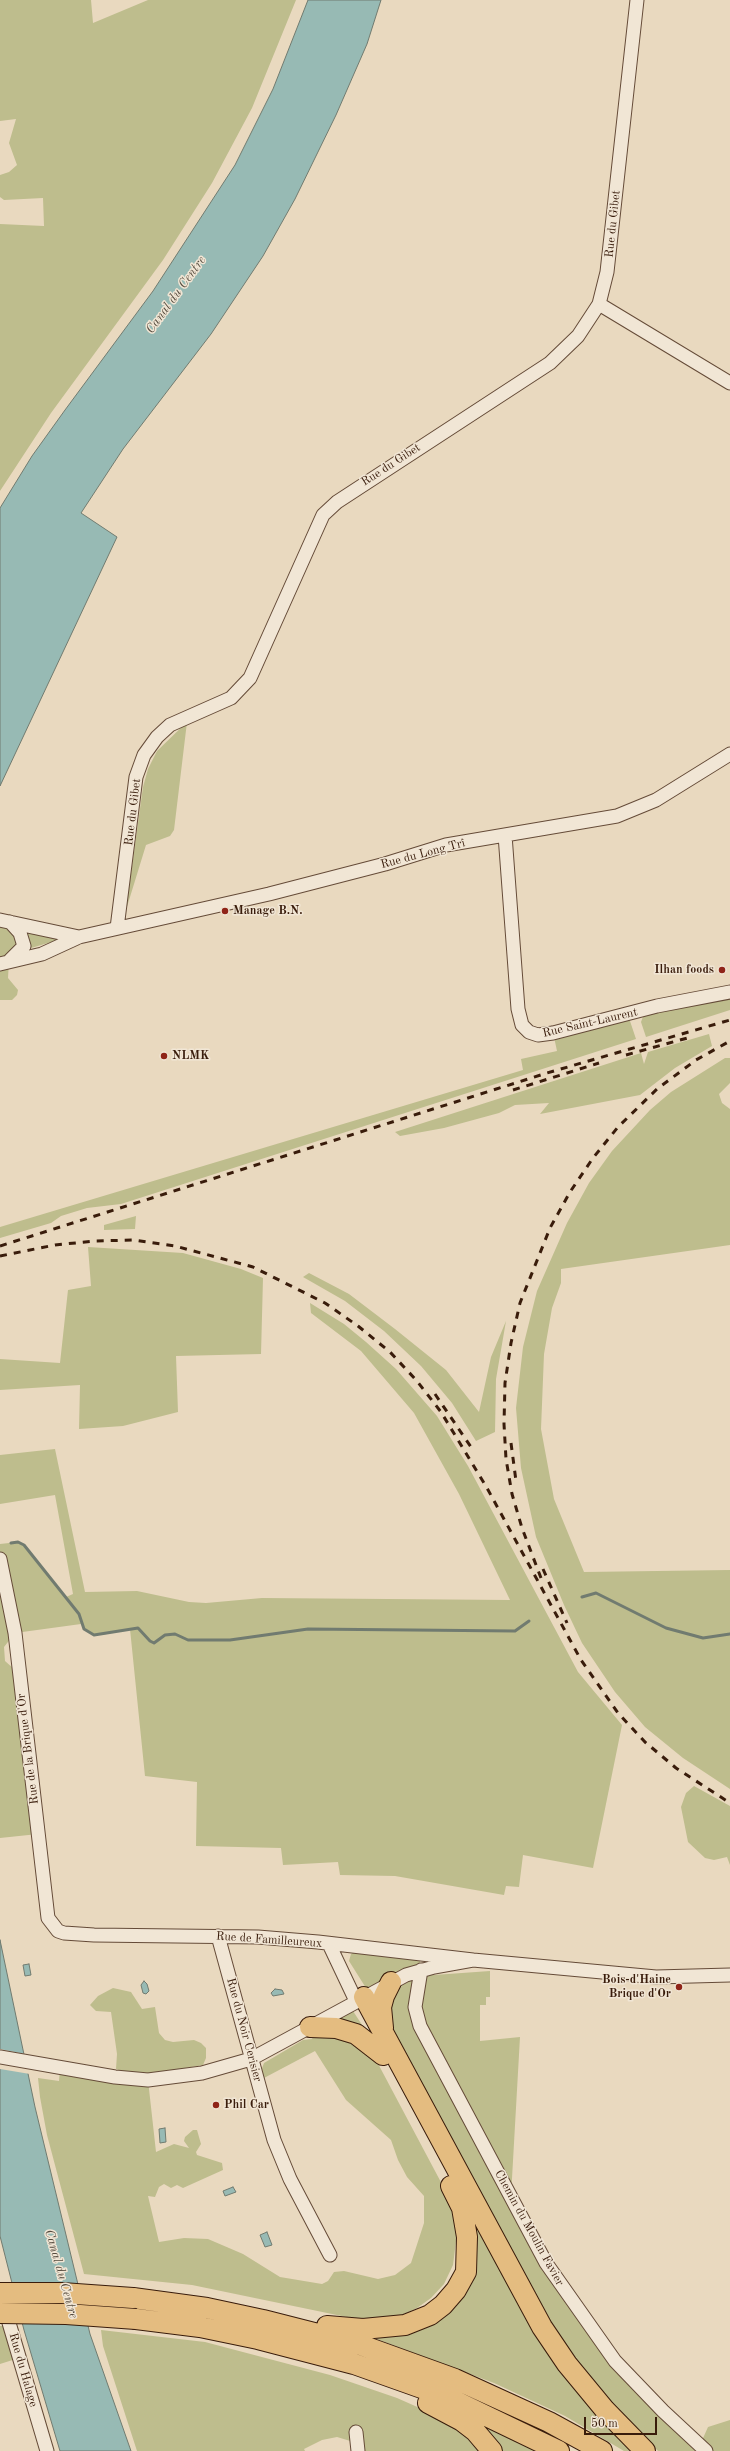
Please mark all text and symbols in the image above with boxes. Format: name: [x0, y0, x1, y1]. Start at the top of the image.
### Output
street label: Rue du Gibet: [602, 190, 624, 258]
water label: Canal du Centre: [143, 253, 209, 337]
street label: Rue du Gibet: [359, 441, 423, 489]
street label: Rue du Gibet: [122, 778, 144, 846]
street label: Rue du Long Trî: [379, 836, 467, 872]
place label: Manage B.N.: [233, 904, 303, 918]
marker: Manage B.N.: [220, 906, 230, 916]
place label: Ilhan foods: [654, 963, 714, 977]
marker: Ilhan foods: [717, 965, 727, 975]
street label: Rue Saint-Laurent: [541, 1005, 639, 1041]
place label: NLMK: [172, 1049, 209, 1063]
marker: NLMK: [159, 1051, 169, 1061]
street label: Rue de la Brique d'Or: [14, 1693, 42, 1805]
street label: Rue de Familleureux: [215, 1929, 323, 1951]
place label: Bois-d'Haine Brique d'Or: [602, 1973, 671, 2001]
street label: Rue du Noir Cerisier: [223, 1976, 265, 2084]
marker: Bois-d'Haine Brique d'Or: [674, 1982, 684, 1992]
place label: Phil Car: [224, 2098, 269, 2112]
marker: Phil Car: [211, 2100, 221, 2110]
street label: Chemin du Moulin Favier: [491, 2167, 567, 2289]
water label: Canal du Centre: [41, 2228, 81, 2320]
street label: Rue du Halage: [6, 2331, 40, 2409]
scale bar: [586, 2409, 659, 2435]
text: 50 m: [591, 2418, 618, 2430]

